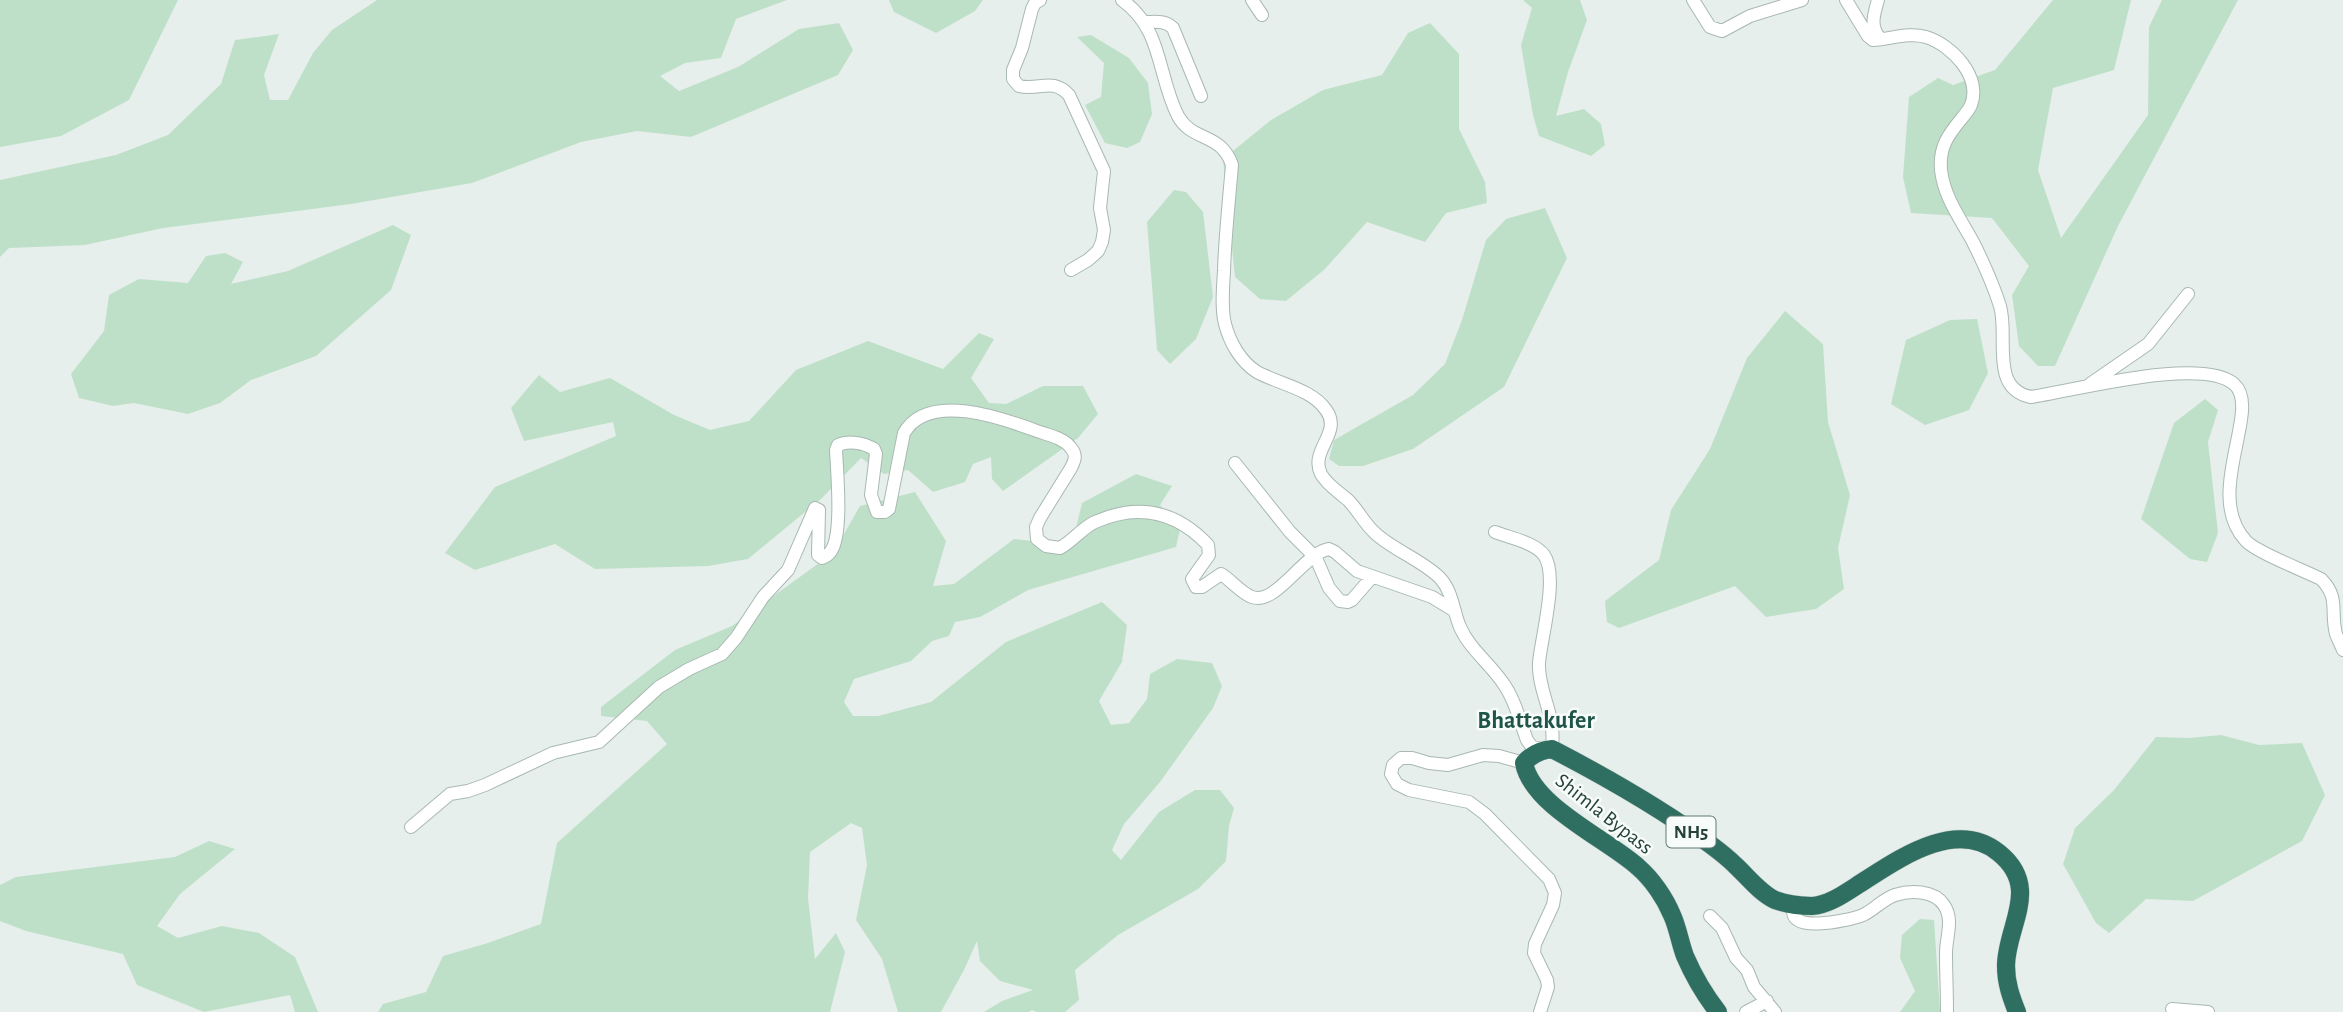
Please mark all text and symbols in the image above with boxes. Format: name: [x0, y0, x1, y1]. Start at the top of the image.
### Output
district label: Bhattakufer: [1477, 709, 1595, 733]
street label: Shimla Bypass: [1551, 770, 1657, 858]
road number: NH5: [1666, 817, 1716, 848]

